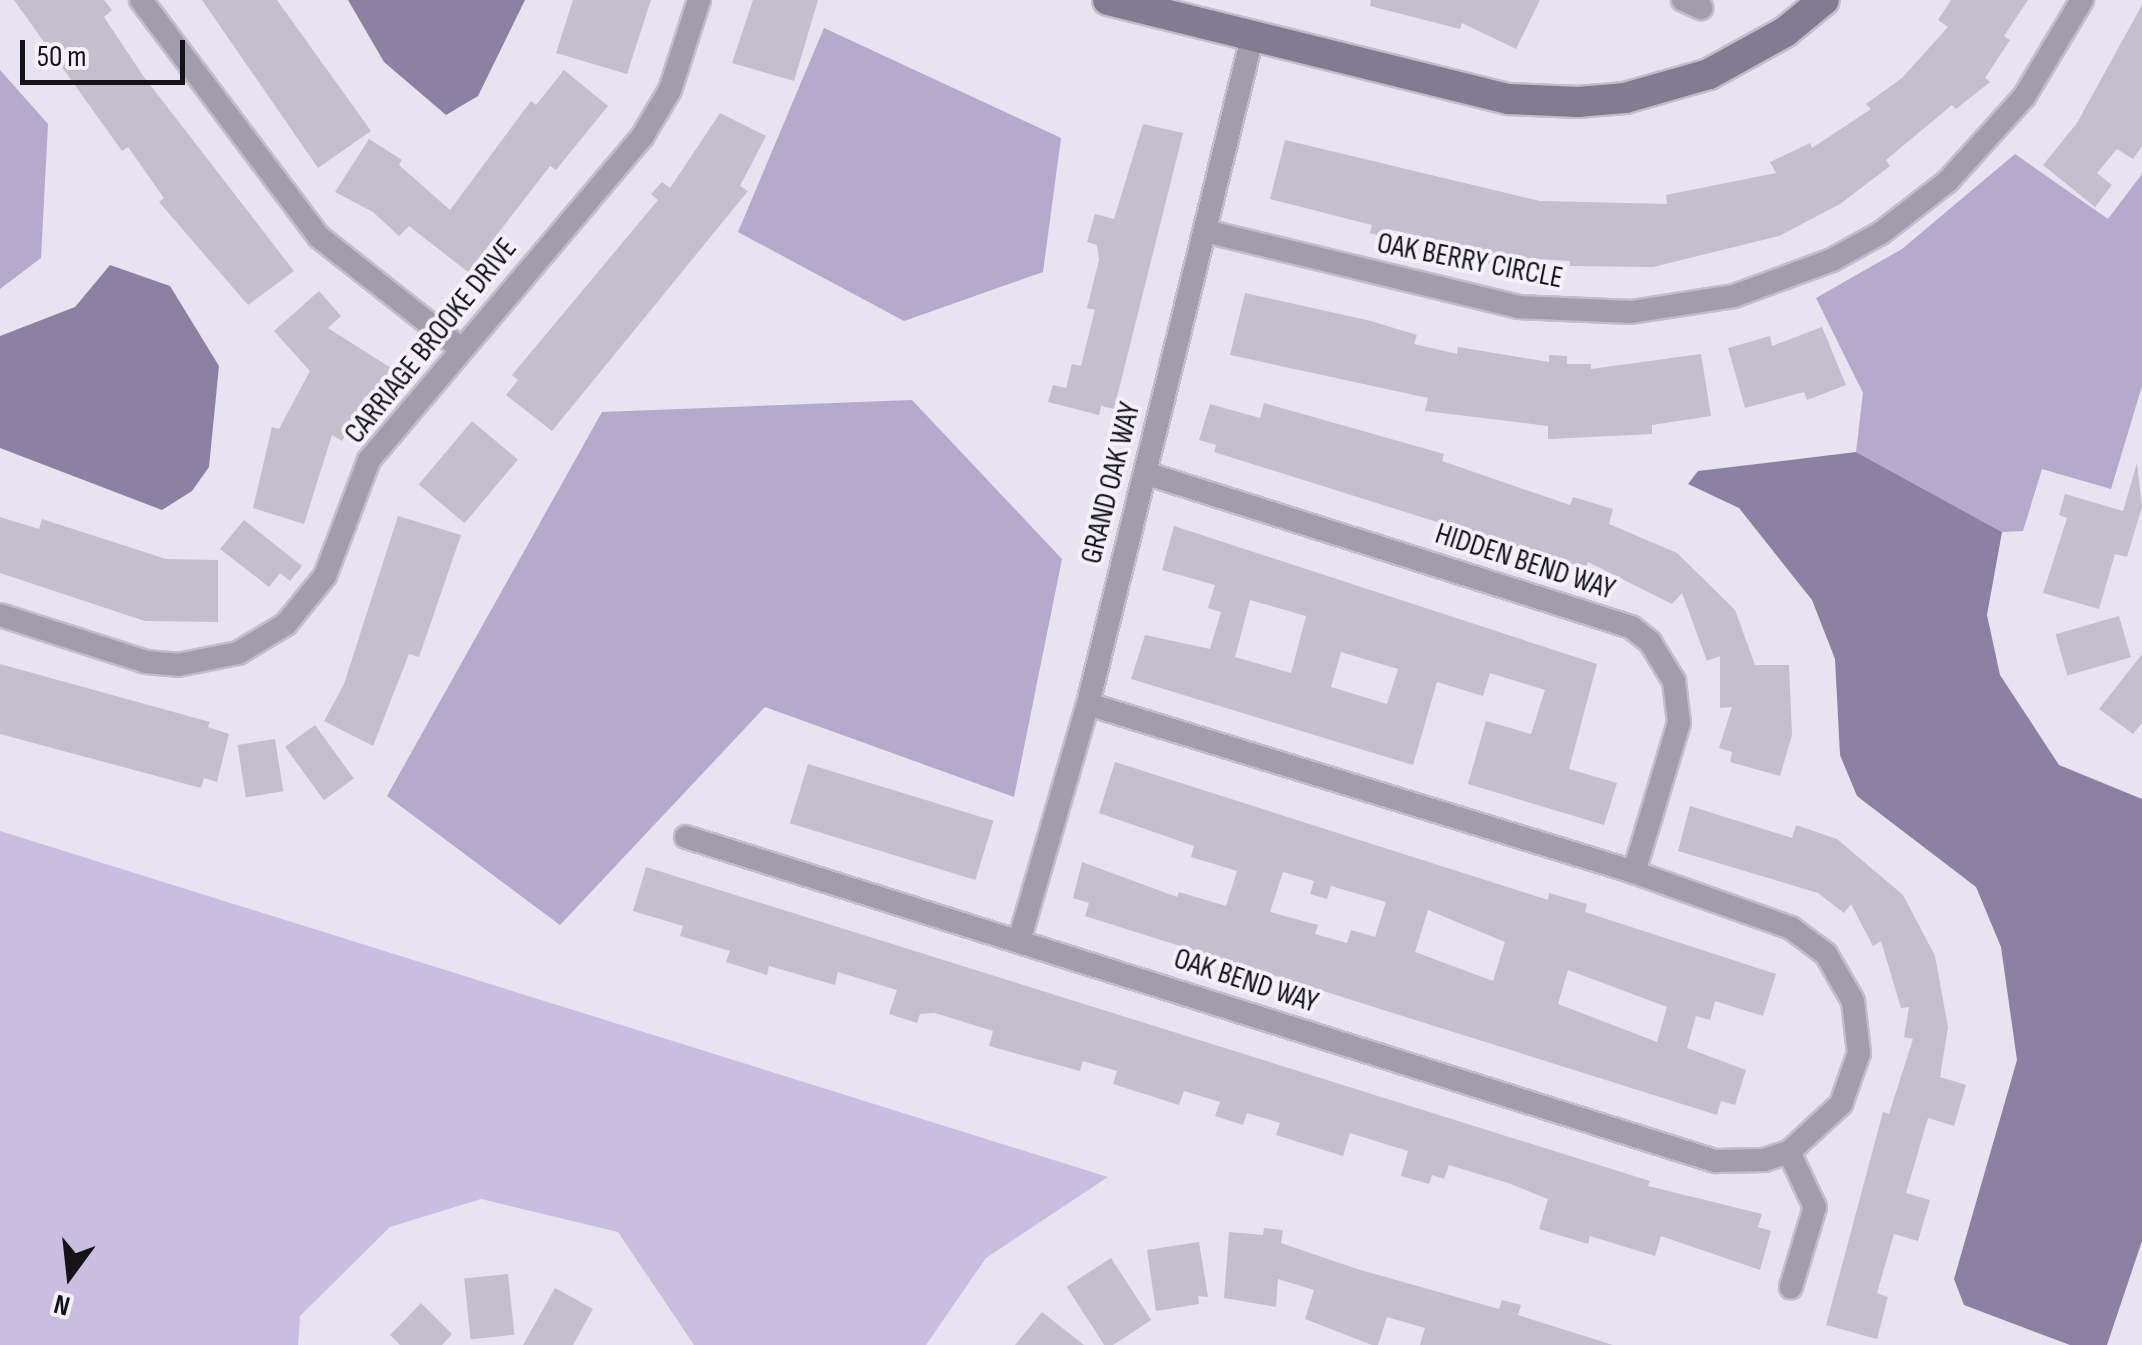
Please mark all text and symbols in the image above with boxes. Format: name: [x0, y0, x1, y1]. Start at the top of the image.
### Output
scale bar: [25, 20, 190, 82]
text: 50 m: [37, 39, 86, 75]
street label: OAK BERRY CIRCLE: [1374, 225, 1566, 297]
street label: CARRIAGE BROOKE DRIVE: [337, 231, 525, 451]
street label: GRAND OAK WAY: [1074, 399, 1148, 567]
street label: HIDDEN BEND WAY: [1431, 516, 1619, 608]
street label: OAK BEND WAY: [1169, 941, 1323, 1021]
north arrow: [20, 1225, 120, 1325]
text: N: [51, 1287, 74, 1322]

